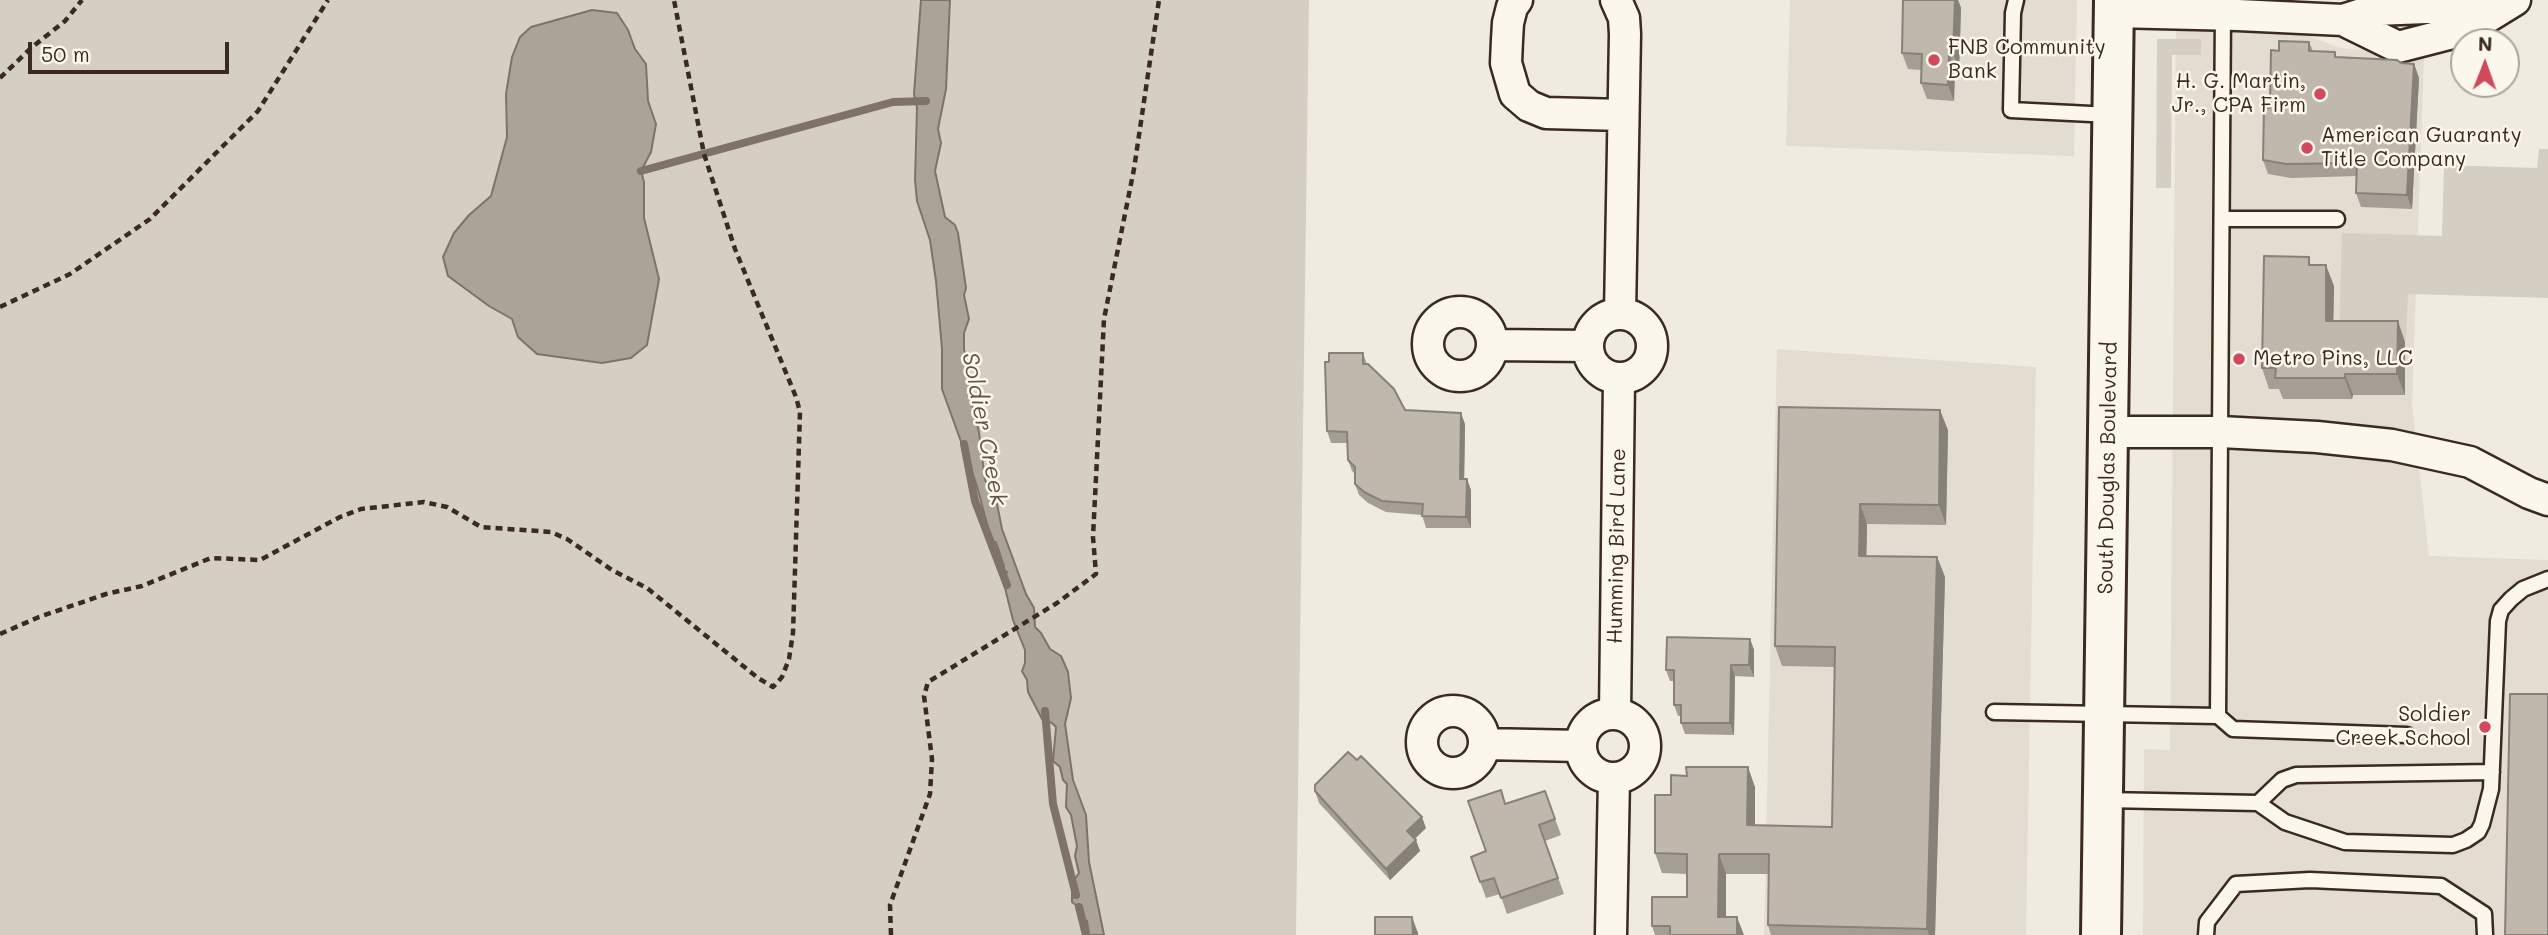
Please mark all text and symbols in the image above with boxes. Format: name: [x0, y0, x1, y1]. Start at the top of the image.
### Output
scale bar: [32, 28, 233, 72]
north arrow: [2450, 28, 2520, 98]
text: N: [2478, 31, 2493, 56]
place label: FNB Community Bank: [1948, 35, 2106, 85]
text: 50 m: [41, 40, 90, 67]
marker: FNB Community Bank: [1926, 52, 1942, 68]
place label: H. G. Martin, Jr., CPA Firm: [2172, 69, 2306, 119]
marker: H. G. Martin, Jr., CPA Firm: [2312, 86, 2328, 102]
place label: American Guaranty Title Company: [2321, 123, 2522, 173]
marker: American Guaranty Title Company: [2299, 140, 2315, 156]
street label: South Douglas Boulevard: [2093, 341, 2123, 595]
place label: Metro Pins, LLC: [2253, 346, 2413, 372]
water label: Soldier Creek: [956, 350, 1012, 508]
marker: Metro Pins, LLC: [2231, 351, 2247, 367]
street label: Humming Bird Lane: [1603, 448, 1631, 644]
place label: Soldier Creek School: [2335, 702, 2471, 752]
marker: Soldier Creek School: [2477, 719, 2493, 735]

